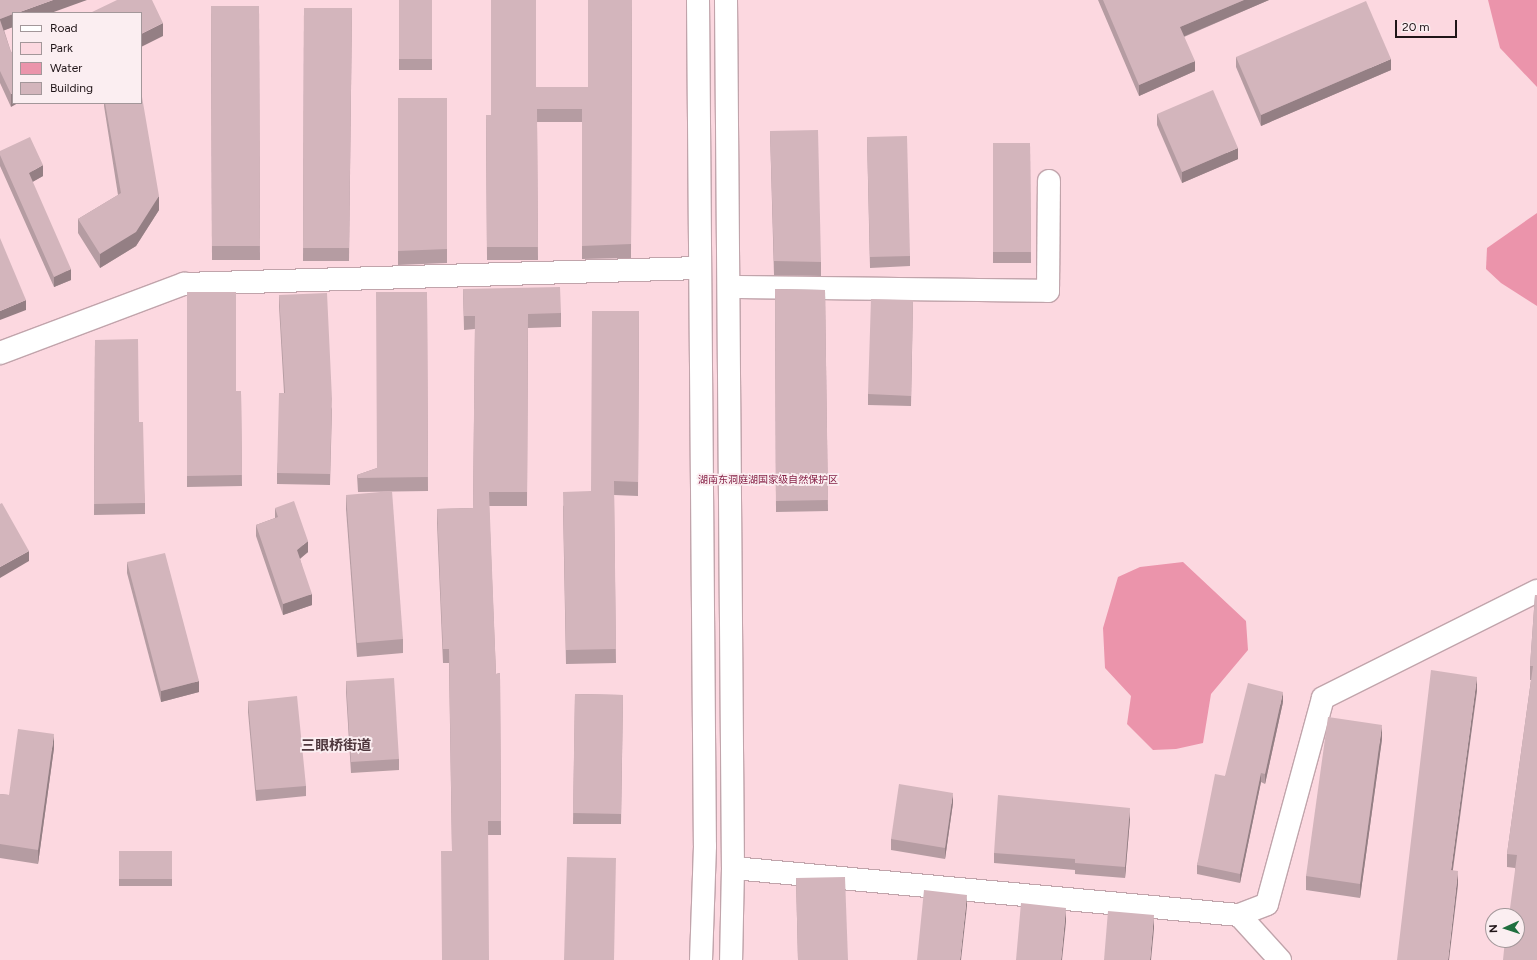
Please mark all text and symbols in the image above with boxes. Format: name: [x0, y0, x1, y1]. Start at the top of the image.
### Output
legend: [12, 12, 142, 104]
scale bar: [1397, 12, 1459, 38]
text: 20 m: [1402, 20, 1430, 34]
text: Road: [50, 21, 78, 35]
text: Park: [50, 41, 73, 55]
text: Water: [50, 61, 82, 75]
text: Building: [50, 81, 93, 95]
park label: 湖南东洞庭湖国家级自然保护区: [698, 474, 838, 486]
district label: 三眼桥街道: [301, 738, 371, 754]
north arrow: [1485, 908, 1525, 948]
text: N: [1487, 924, 1500, 933]

